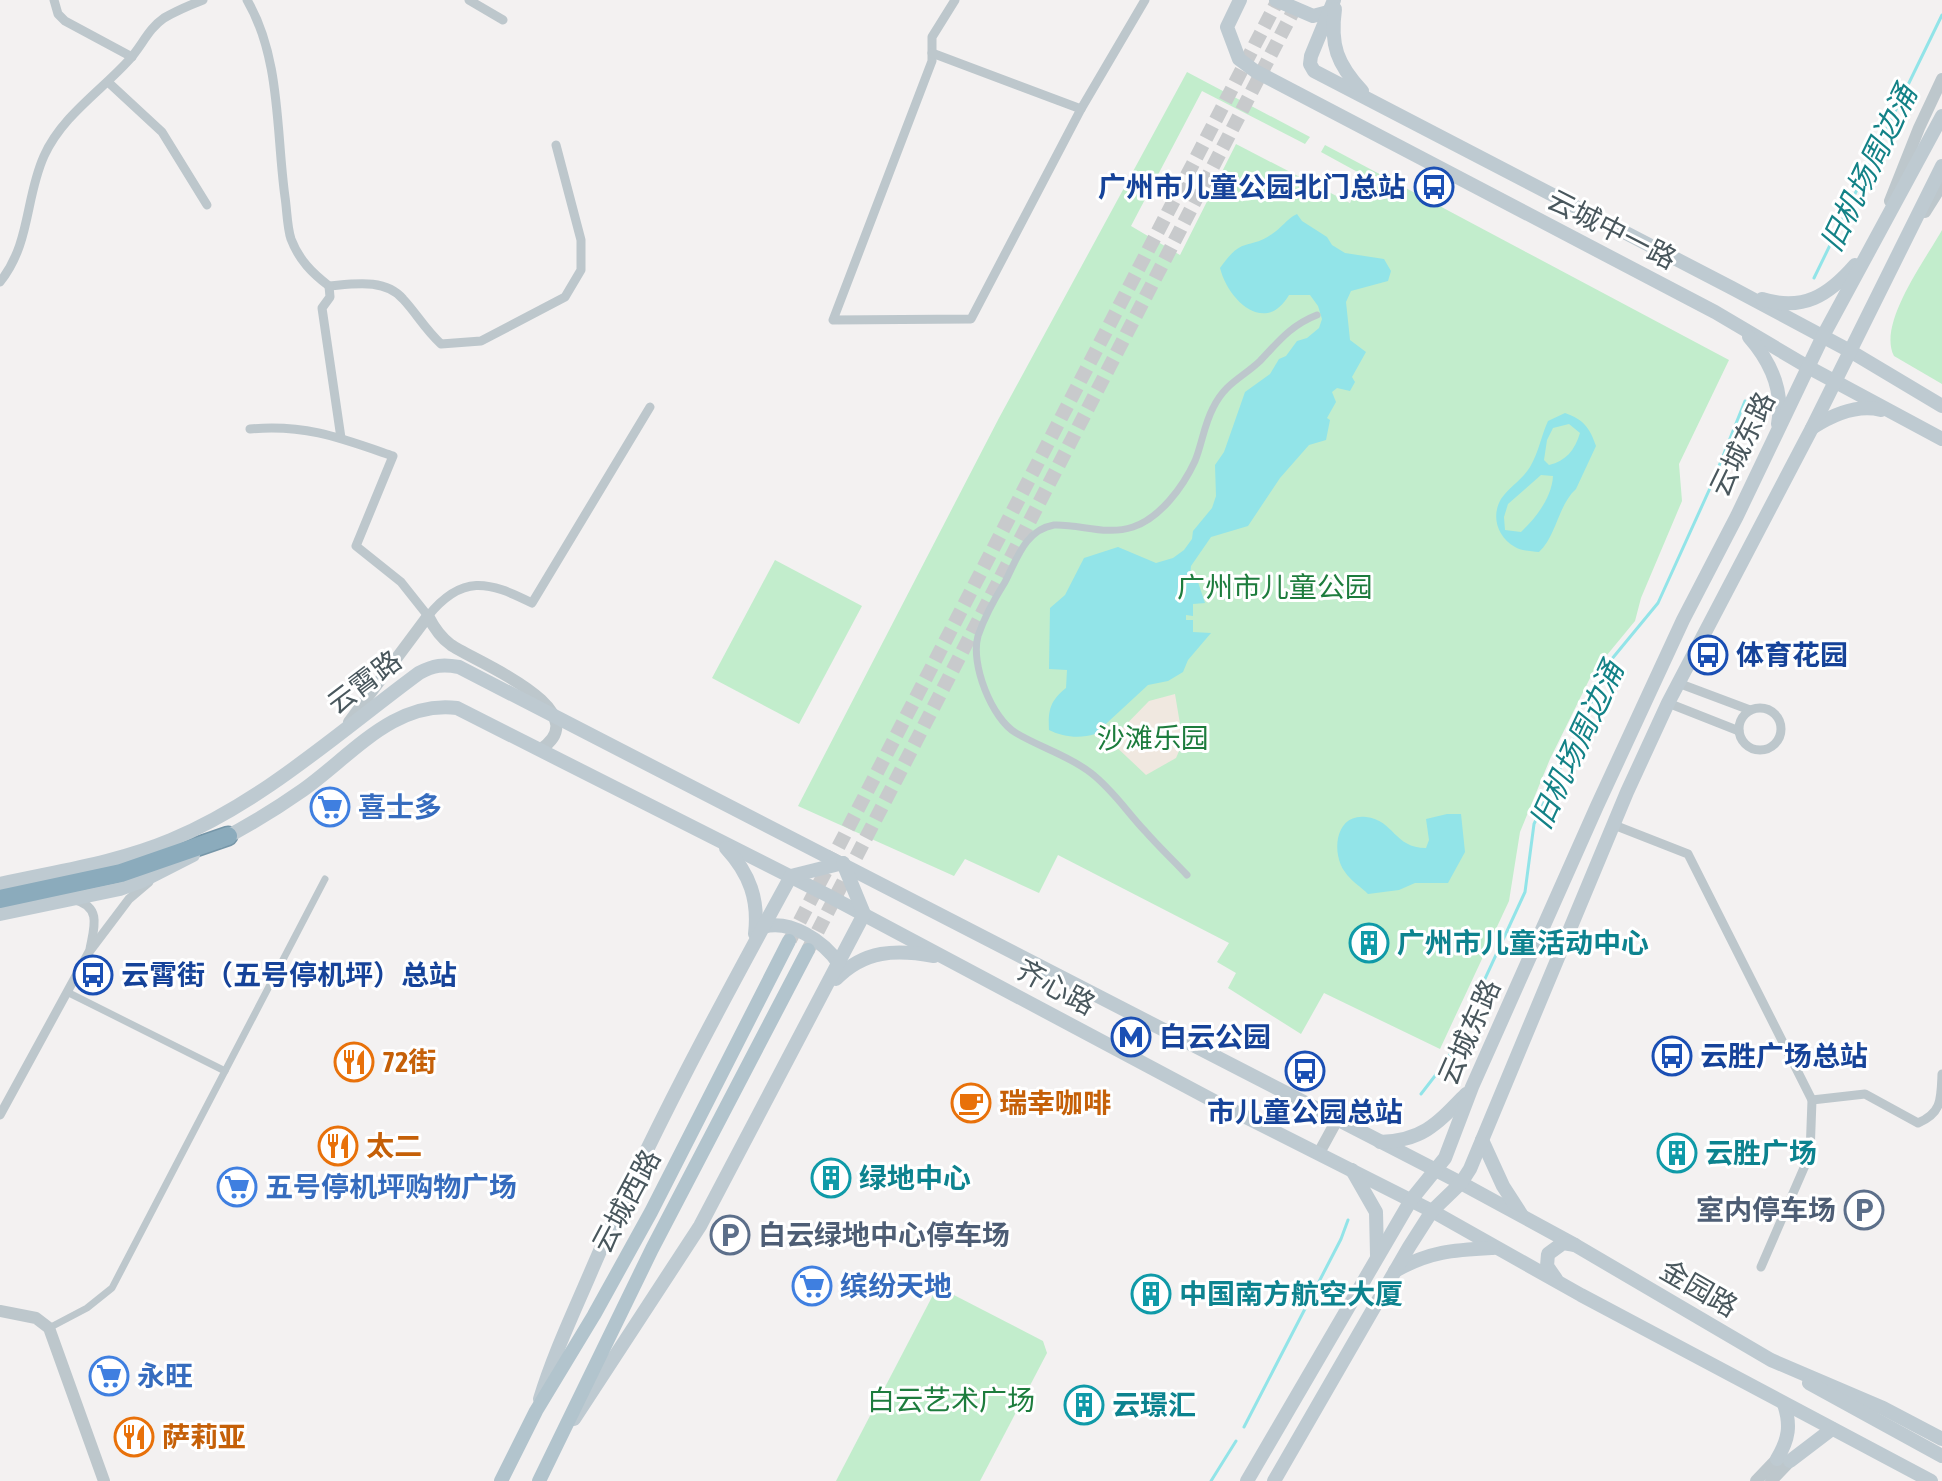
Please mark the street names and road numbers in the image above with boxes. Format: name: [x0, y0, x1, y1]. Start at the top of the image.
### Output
street label: 云城中一路: [1542, 183, 1682, 275]
street label: 云城东路: [1703, 387, 1781, 501]
street label: 云霄路: [321, 644, 407, 720]
street label: 齐心路: [1011, 953, 1101, 1021]
street label: 云城东路: [1432, 974, 1506, 1090]
street label: 云城西路: [586, 1144, 666, 1258]
street label: 金园路: [1655, 1253, 1743, 1323]

